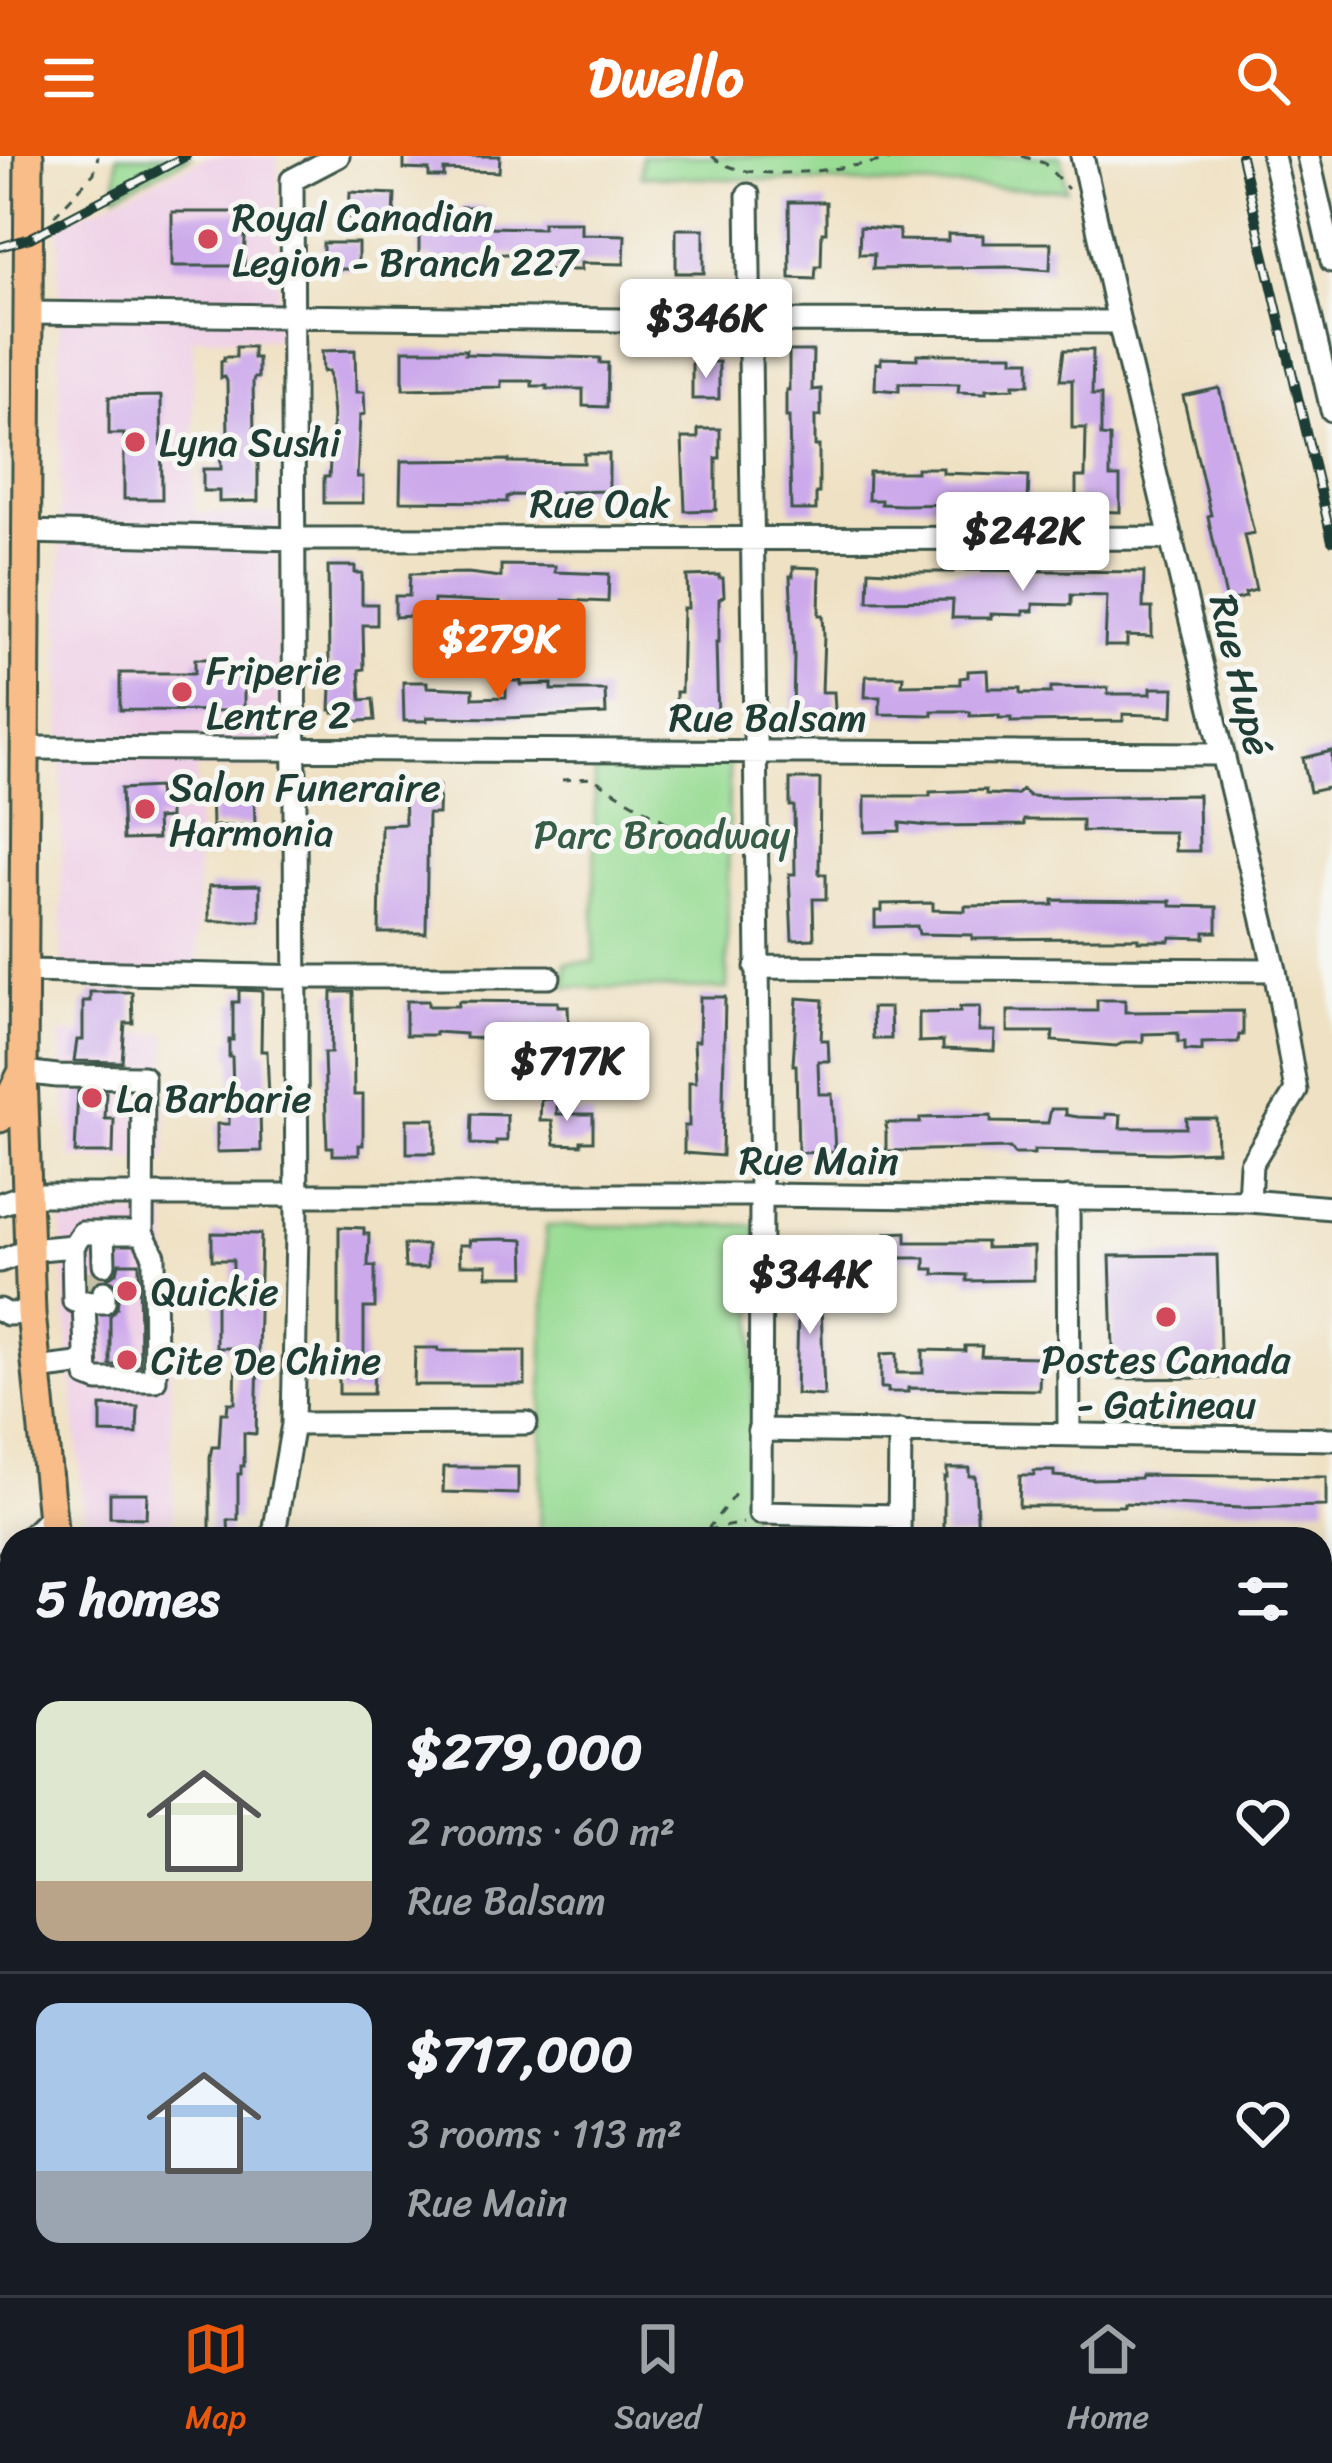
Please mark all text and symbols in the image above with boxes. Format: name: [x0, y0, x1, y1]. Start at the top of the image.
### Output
text: Dwello: [588, 30, 744, 126]
icon: menu: [36, 45, 102, 111]
icon: search: [1230, 45, 1296, 111]
place label: Royal Canadian Legion - Branch 227: [232, 183, 580, 297]
marker: Royal Canadian Legion - Branch 227: [195, 226, 221, 252]
pin: $346K: [622, 279, 790, 381]
text: $346K: [647, 283, 765, 352]
place label: Lyna Sushi: [159, 408, 342, 477]
marker: Lyna Sushi: [122, 429, 148, 455]
street label: Rue Oak: [530, 469, 670, 538]
pin: $242K: [939, 492, 1107, 594]
text: $242K: [963, 496, 1083, 565]
street label: Rue Hupé: [1189, 587, 1293, 763]
pin: $279K: [415, 600, 583, 702]
text: $279K: [440, 604, 558, 673]
place label: Friperie Lentre 2: [206, 636, 351, 750]
marker: Friperie Lentre 2: [169, 679, 195, 705]
street label: Rue Balsam: [669, 683, 867, 752]
place label: Salon Funeraire Harmonia: [169, 753, 441, 867]
marker: Salon Funeraire Harmonia: [132, 796, 158, 822]
park label: Parc Broadway: [534, 800, 790, 869]
pin: $717K: [483, 1022, 651, 1124]
text: $717K: [511, 1026, 623, 1095]
place label: La Barbarie: [116, 1064, 312, 1133]
marker: La Barbarie: [79, 1085, 105, 1111]
street label: Rue Main: [739, 1126, 899, 1195]
pin: $344K: [726, 1235, 894, 1337]
text: $344K: [750, 1239, 870, 1308]
place label: Quickie: [151, 1257, 279, 1326]
marker: Quickie: [114, 1278, 140, 1304]
marker: Postes Canada - Gatineau: [1153, 1304, 1179, 1330]
place label: Postes Canada - Gatineau: [1041, 1325, 1291, 1439]
place label: Cite De Chine: [151, 1326, 381, 1395]
marker: Cite De Chine: [114, 1347, 140, 1373]
text: 5 homes: [36, 1554, 219, 1644]
icon: filters: [1230, 1566, 1296, 1632]
text: $279,000: [408, 1707, 643, 1797]
icon: home: [132, 1749, 276, 1893]
icon: heart: [1230, 1788, 1296, 1854]
text: 2 rooms · 60 m²: [408, 1797, 675, 1866]
text: Rue Balsam: [408, 1866, 606, 1935]
text: $717,000: [408, 2009, 633, 2099]
icon: home: [132, 2051, 276, 2195]
icon: heart: [1230, 2090, 1296, 2156]
text: 3 rooms · 113 m²: [408, 2099, 682, 2168]
text: Rue Main: [408, 2168, 567, 2237]
tab: Map: [183, 2316, 249, 2446]
tab: Saved: [614, 2316, 701, 2446]
tab: Home: [1067, 2316, 1149, 2446]

